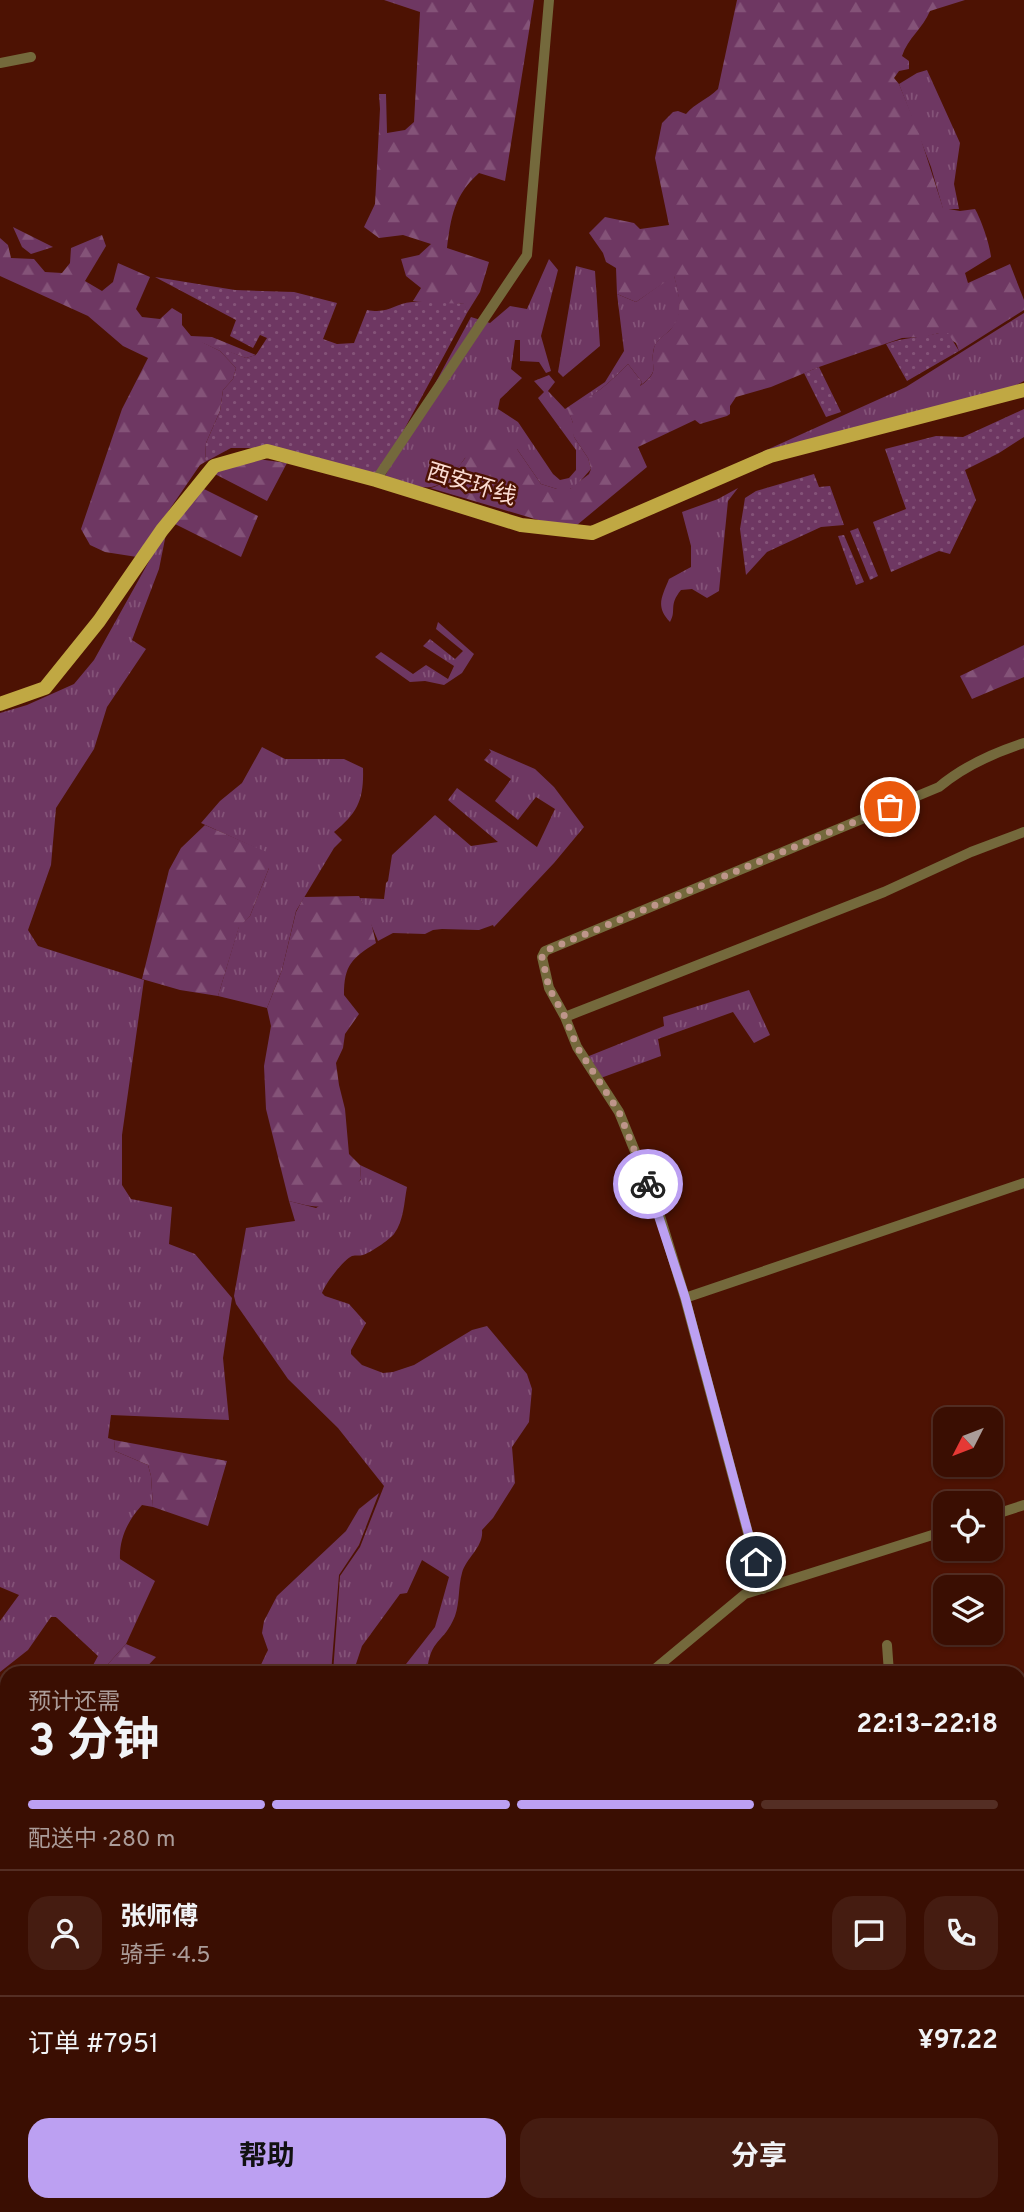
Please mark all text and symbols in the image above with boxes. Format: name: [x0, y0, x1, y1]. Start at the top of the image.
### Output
street label: 西安环线: [423, 459, 519, 513]
pin: [860, 777, 920, 837]
icon: bag: [871, 788, 909, 826]
courier: [613, 1149, 683, 1219]
icon: bike: [629, 1165, 667, 1203]
north arrow: [933, 1407, 1003, 1477]
map controls: [933, 1407, 1003, 1645]
button: locate: [933, 1491, 1003, 1561]
pin: [726, 1532, 786, 1592]
icon: home: [737, 1543, 775, 1581]
button: layers: [933, 1575, 1003, 1645]
text: 预计还需: [28, 1689, 120, 1718]
text: 22:13–22:18: [856, 1709, 998, 1742]
text: 3 分钟: [28, 1714, 159, 1773]
text: 配送中 · 280 m: [28, 1826, 175, 1855]
button: person: [28, 1896, 102, 1970]
button: chat: [832, 1896, 906, 1970]
button: phone: [924, 1896, 998, 1970]
text: 张师傅: [120, 1902, 198, 1935]
text: 骑手 · 4.5: [120, 1942, 211, 1971]
text: ¥97.22: [918, 2025, 998, 2058]
text: 订单 #7951: [28, 2029, 159, 2062]
button: 帮助: [28, 2118, 506, 2198]
button: 分享: [520, 2118, 998, 2198]

